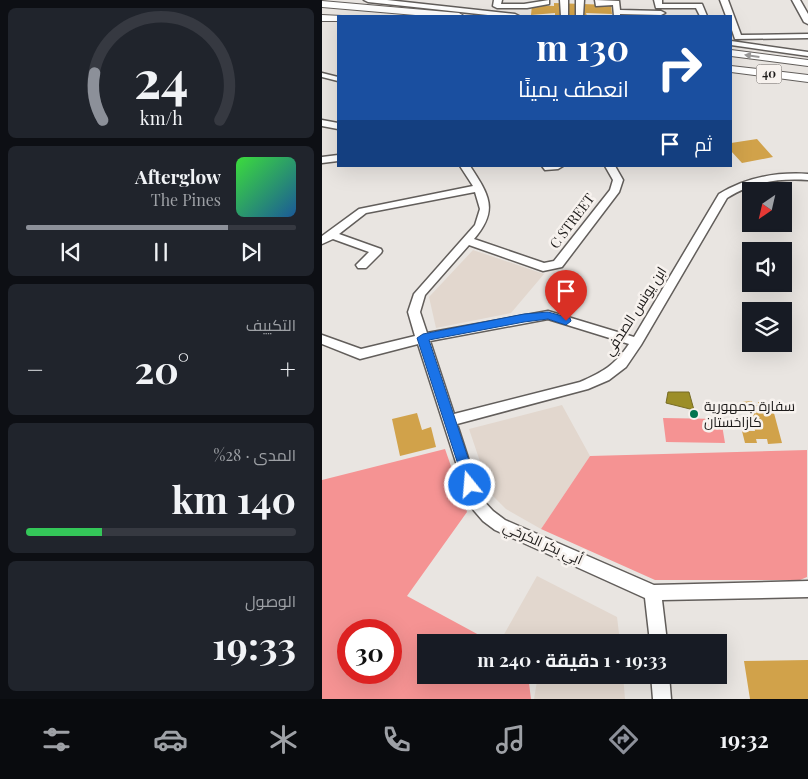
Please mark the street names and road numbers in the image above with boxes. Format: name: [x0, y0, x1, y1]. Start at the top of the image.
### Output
road number: 40: [756, 64, 782, 84]
street label: C STREET: [545, 189, 599, 252]
street label: ابن يونس الصدفي: [599, 263, 673, 360]
street label: أبي بكر الكرخي: [499, 517, 586, 571]

